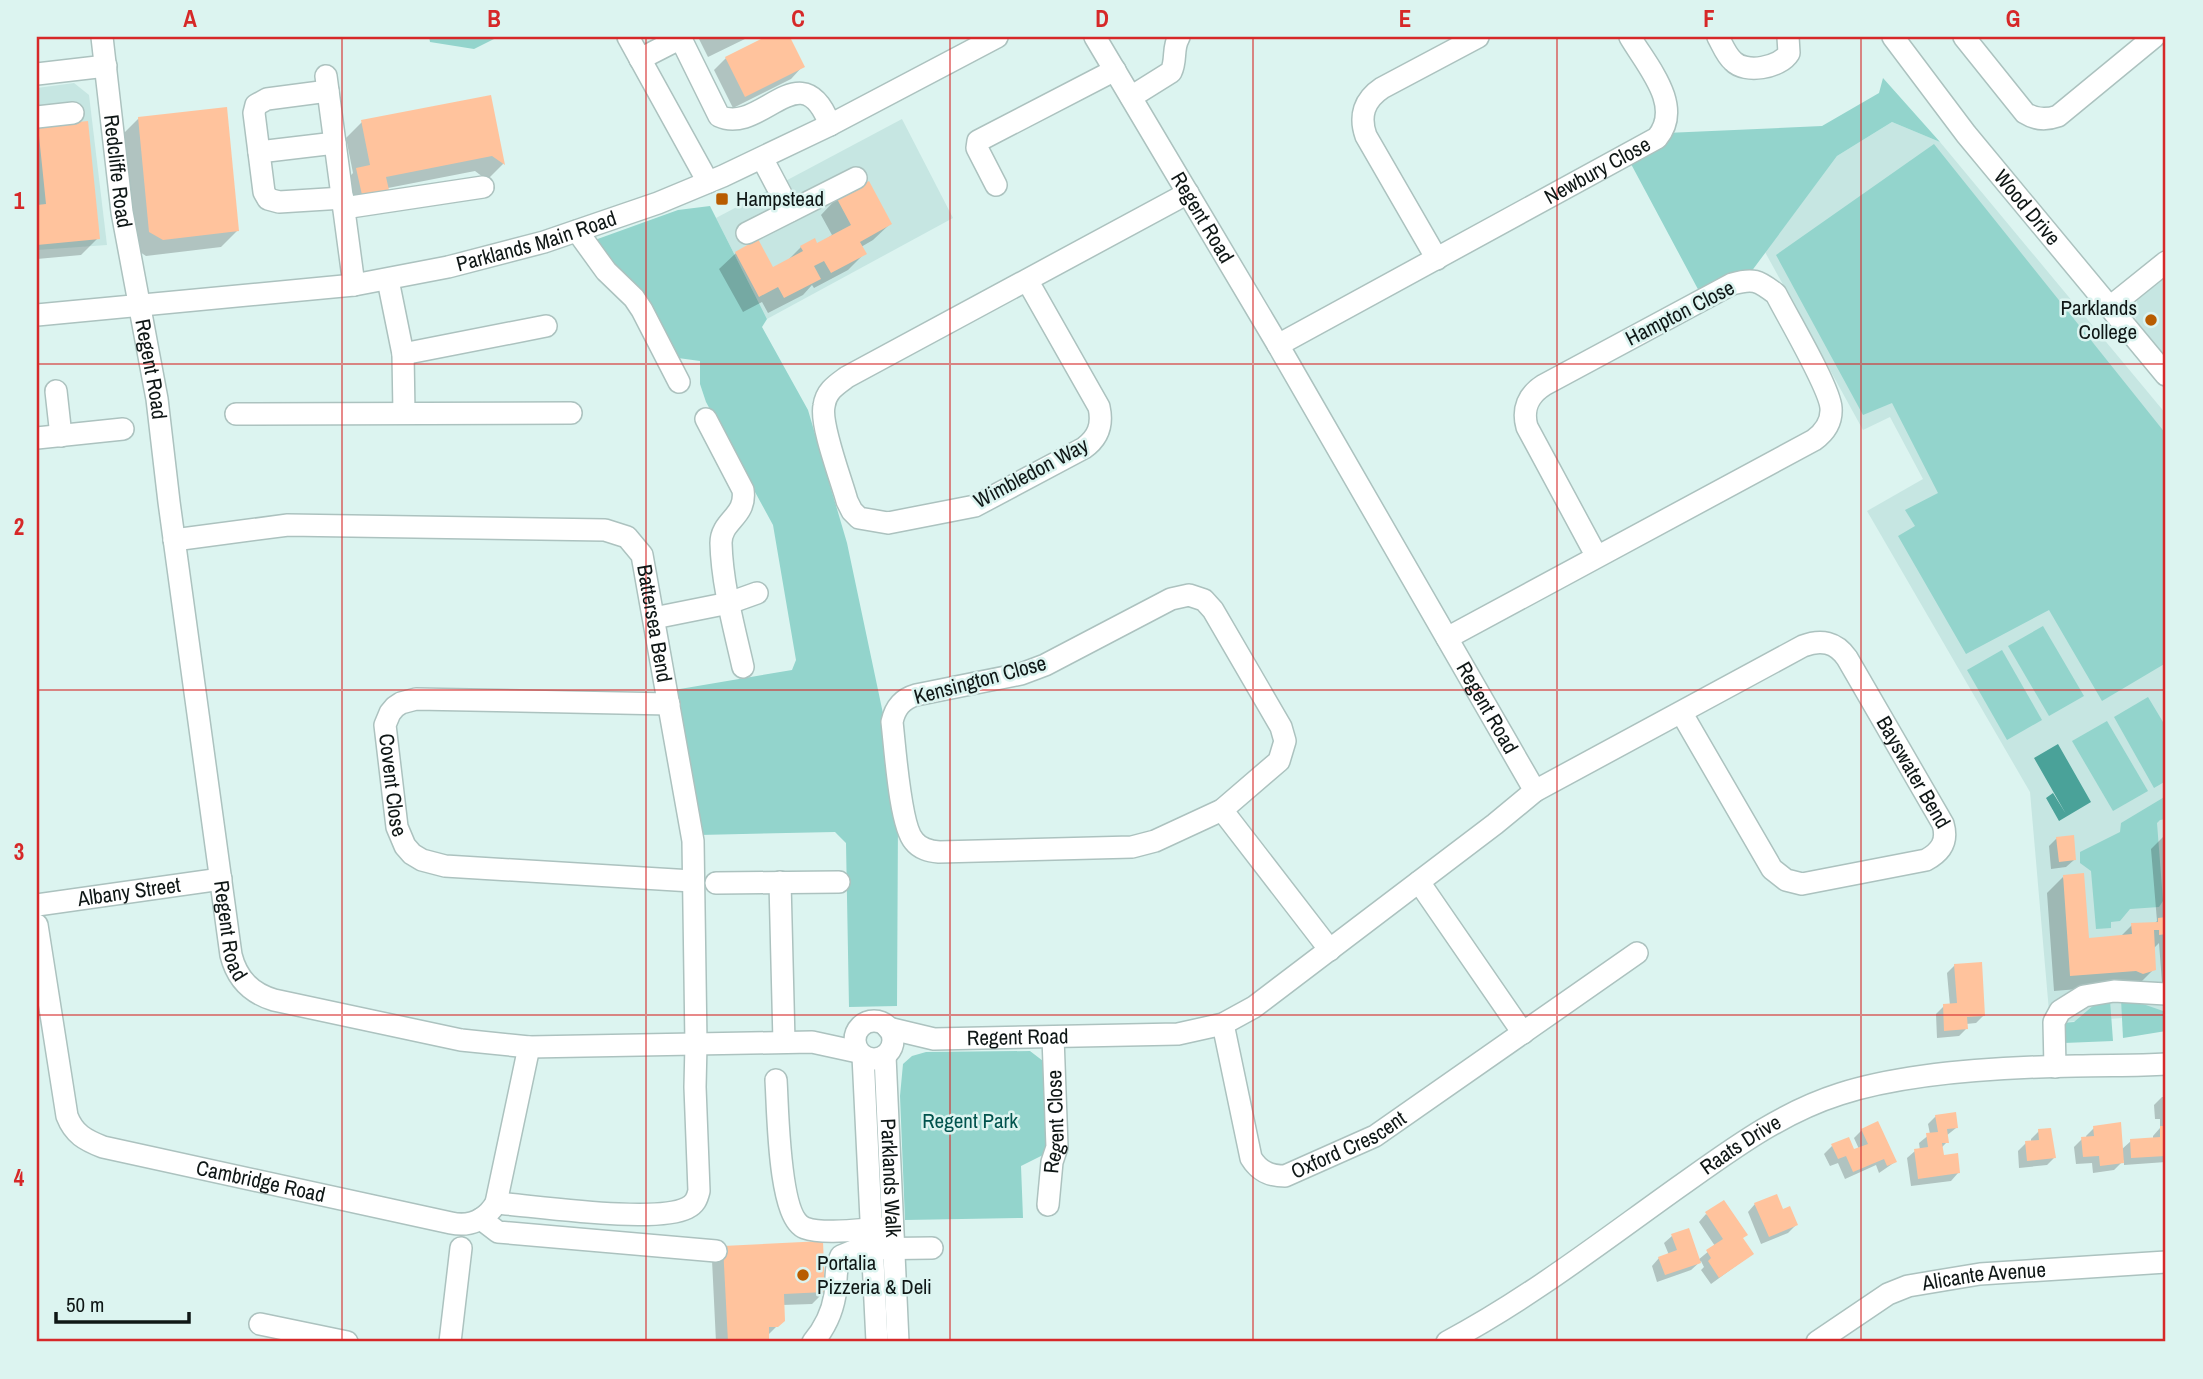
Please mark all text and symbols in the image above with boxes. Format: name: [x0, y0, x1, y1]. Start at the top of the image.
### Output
text: A: [183, 3, 197, 34]
text: B: [487, 3, 501, 34]
text: C: [791, 3, 805, 34]
text: D: [1095, 3, 1109, 34]
text: E: [1399, 3, 1411, 34]
text: F: [1703, 3, 1715, 34]
text: G: [2006, 3, 2020, 34]
street label: Redcliffe Road: [97, 113, 140, 230]
street label: Newbury Close: [1539, 129, 1655, 211]
street label: Wood Drive: [1987, 163, 2068, 251]
street label: Regent Road: [1164, 166, 1241, 268]
place label: Hampstead: [736, 184, 824, 213]
text: 1: [14, 185, 25, 216]
marker: Hampstead: [714, 191, 730, 207]
street label: Parklands Main Road: [453, 203, 620, 278]
street label: Hampton Close: [1620, 273, 1739, 352]
place label: Parklands College: [2060, 293, 2137, 346]
marker: Parklands College: [2143, 312, 2159, 328]
street label: Regent Road: [128, 316, 174, 421]
street label: Wimbledon Way: [968, 430, 1093, 515]
text: 2: [14, 511, 24, 542]
street label: Battersea Bend: [630, 562, 679, 684]
street label: Kensington Close: [910, 648, 1049, 711]
street label: Regent Road: [1450, 656, 1525, 759]
street label: Bayswater Bend: [1870, 711, 1958, 834]
street label: Covent Close: [372, 732, 414, 841]
text: 3: [14, 836, 24, 867]
street label: Albany Street: [75, 870, 182, 913]
street label: Regent Road: [207, 879, 254, 986]
street label: Regent Road: [967, 1021, 1069, 1052]
street label: Regent Close: [1036, 1069, 1072, 1175]
street label: Oxford Crescent: [1286, 1104, 1412, 1186]
park label: Regent Park: [922, 1106, 1018, 1135]
street label: Raats Drive: [1694, 1107, 1786, 1181]
street label: Parklands Walk: [874, 1118, 908, 1238]
street label: Cambridge Road: [194, 1153, 328, 1209]
text: 4: [14, 1162, 25, 1193]
place label: Portalia Pizzeria & Deli: [817, 1248, 932, 1301]
street label: Alicante Avenue: [1919, 1255, 2047, 1298]
marker: Portalia Pizzeria & Deli: [795, 1267, 811, 1283]
scale bar: [56, 1281, 189, 1325]
text: 50 m: [66, 1290, 104, 1319]

